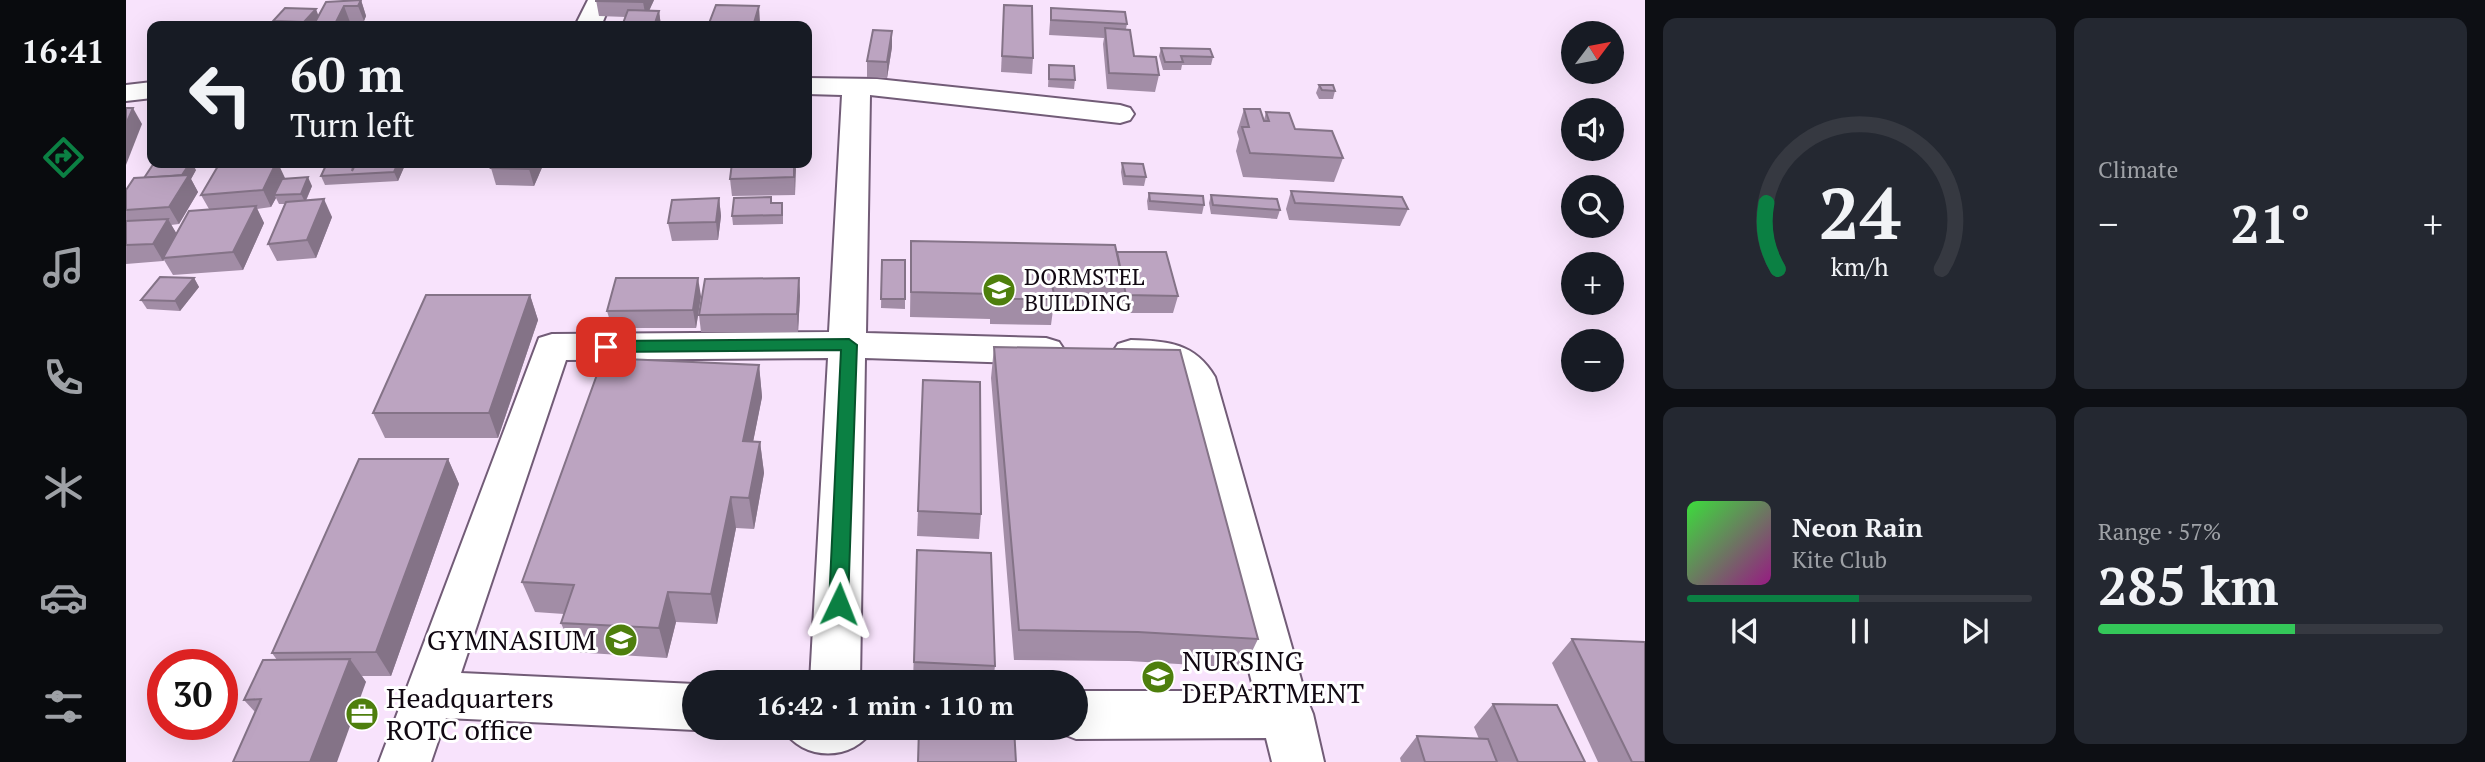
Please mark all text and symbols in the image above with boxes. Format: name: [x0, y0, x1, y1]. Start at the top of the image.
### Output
north arrow: [1561, 21, 1624, 84]
map controls: [1561, 21, 1624, 392]
text: 16:41: [21, 30, 105, 72]
text: 60 m: [290, 41, 404, 106]
icon: left: [175, 49, 266, 140]
button: sound: [1561, 98, 1624, 161]
text: Turn left: [290, 104, 414, 146]
icon: directions: [39, 133, 88, 182]
text: Climate: [2098, 154, 2178, 185]
text: 24: [1818, 164, 1901, 261]
button: search: [1561, 175, 1624, 238]
text: 21°: [2230, 189, 2311, 258]
text: −: [2098, 199, 2118, 249]
text: +: [2423, 199, 2443, 249]
icon: music: [39, 243, 88, 292]
text: km/h: [1831, 250, 1889, 283]
button: +: [1561, 252, 1624, 315]
place label: DORMSTEL BUILDING: [1024, 261, 1145, 318]
school or university icon: DORMSTEL BUILDING: [980, 271, 1018, 309]
pin: [576, 317, 636, 377]
icon: arrive: [587, 328, 625, 366]
button: −: [1561, 329, 1624, 392]
icon: phone: [39, 353, 88, 402]
icon: climate: [39, 463, 88, 512]
text: Neon Rain: [1792, 510, 1923, 544]
text: Range · 57%: [2098, 516, 2221, 547]
text: Kite Club: [1792, 544, 1887, 575]
text: 285 km: [2098, 551, 2279, 620]
position arrow: [802, 567, 876, 641]
icon: car: [39, 573, 88, 622]
icon: previous: [1726, 612, 1764, 650]
icon: pause: [1841, 612, 1879, 650]
icon: next: [1956, 612, 1994, 650]
place label: GYMNASIUM: [427, 621, 596, 658]
school or university icon: GYMNASIUM: [602, 621, 640, 659]
place label: NURSING DEPARTMENT: [1182, 642, 1364, 711]
speed limit sign: 30: [147, 649, 238, 740]
school or university icon: NURSING DEPARTMENT: [1139, 658, 1177, 696]
place label: Headquarters ROTC office: [386, 679, 554, 748]
icon: filters: [39, 682, 88, 731]
text: 16:42 · 1 min · 110 m: [756, 688, 1014, 722]
office icon: Headquarters ROTC office: [343, 695, 381, 733]

